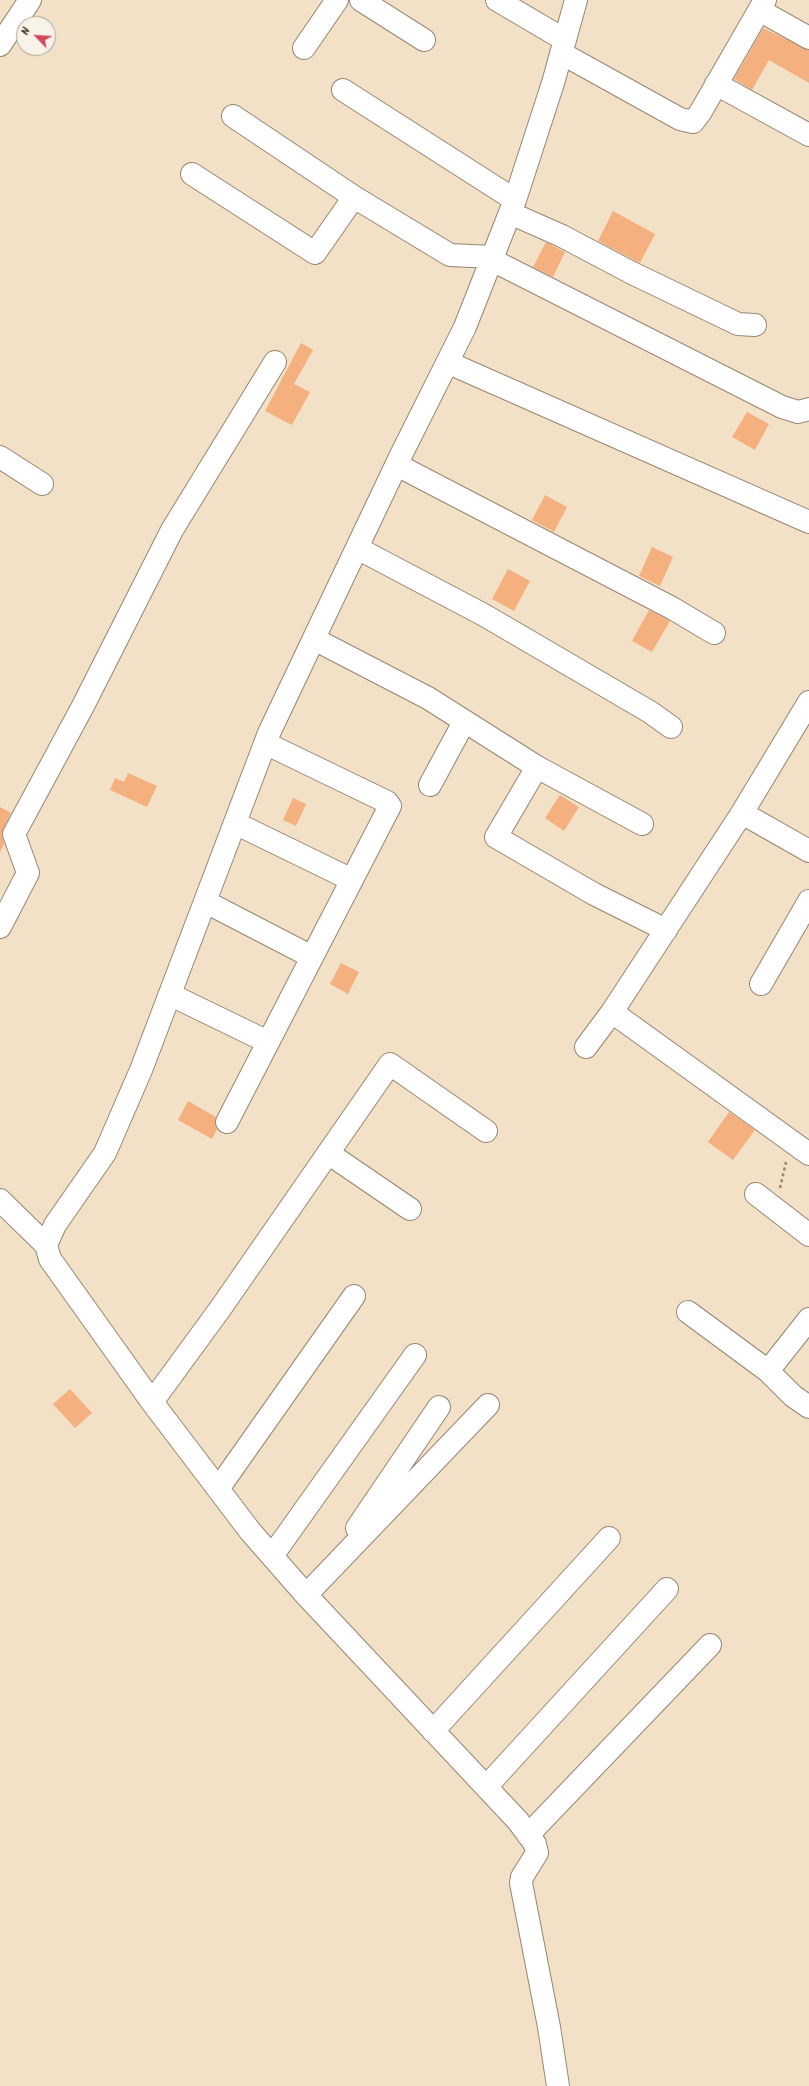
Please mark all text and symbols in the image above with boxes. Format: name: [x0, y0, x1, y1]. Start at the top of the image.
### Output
north arrow: [16, 16, 56, 56]
text: N: [16, 24, 36, 38]

